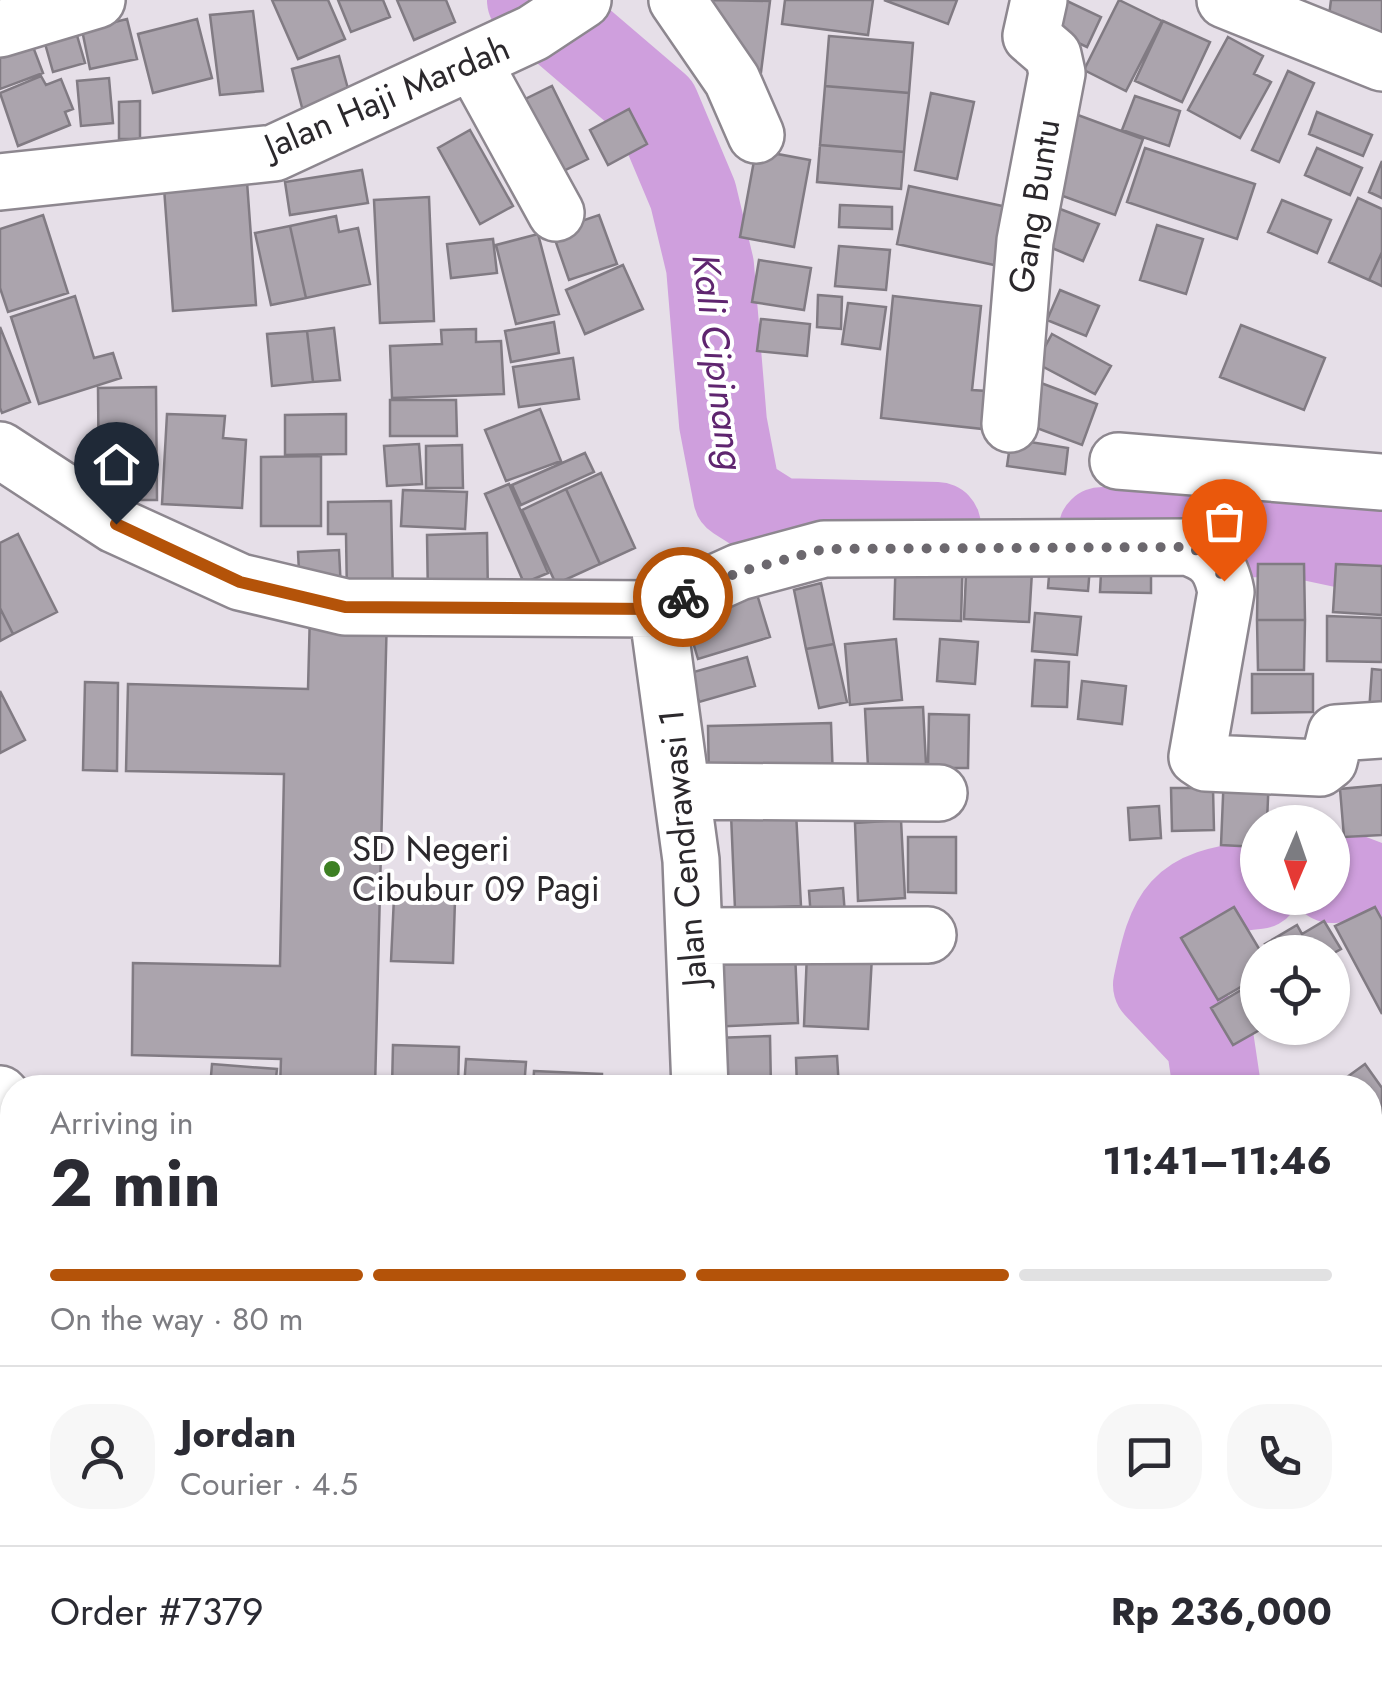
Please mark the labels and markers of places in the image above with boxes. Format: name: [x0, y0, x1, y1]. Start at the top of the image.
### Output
pin: [74, 422, 159, 525]
pin: [1182, 479, 1267, 582]
place label: SD Negeri Cibubur 09 Pagi: [352, 824, 600, 914]
marker: SD Negeri Cibubur 09 Pagi: [321, 858, 343, 880]

